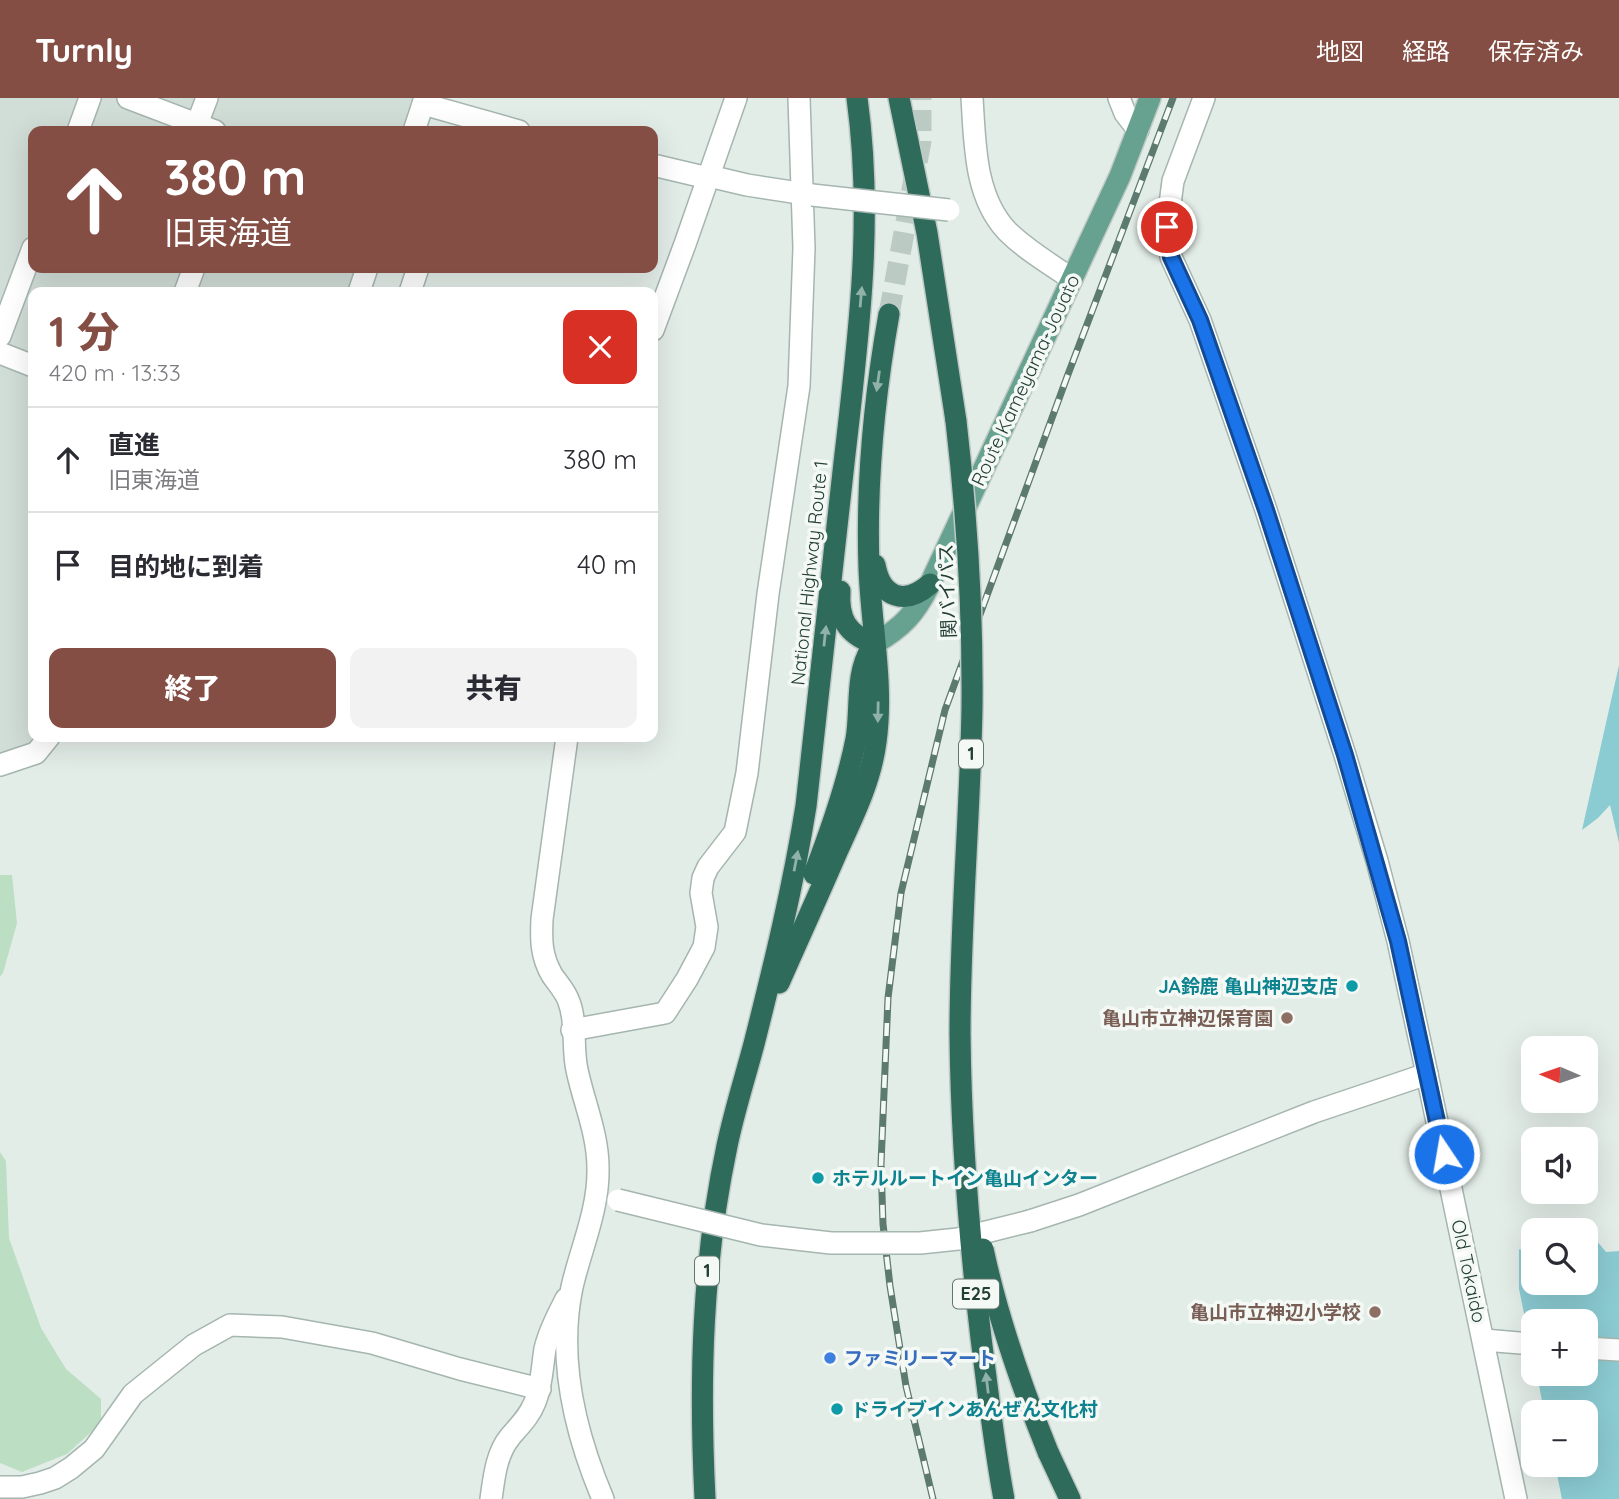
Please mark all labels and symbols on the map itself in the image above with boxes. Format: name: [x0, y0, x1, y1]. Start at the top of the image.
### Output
pin: [1137, 197, 1197, 257]
street label: Route Kameyama-Jouato: [965, 270, 1085, 490]
one-way arrow: [856, 286, 867, 308]
one-way arrow: [872, 370, 883, 392]
street label: National Highway Route 1: [785, 459, 833, 687]
street label: 関バイパス: [933, 543, 961, 639]
one-way arrow: [820, 624, 831, 646]
one-way arrow: [872, 701, 884, 723]
road number: 1: [959, 740, 983, 768]
one-way arrow: [791, 850, 802, 872]
place label: JA鈴鹿 亀山神辺支店: [1158, 974, 1338, 998]
marker: JA鈴鹿 亀山神辺支店: [1344, 978, 1360, 994]
place label: 亀山市立神辺保育園: [1102, 1006, 1273, 1030]
marker: 亀山市立神辺保育園: [1279, 1010, 1295, 1026]
north arrow: [1521, 1036, 1598, 1113]
position arrow: [1407, 1117, 1481, 1191]
place label: ホテルルートイン亀山インター: [832, 1166, 1098, 1190]
marker: ホテルルートイン亀山インター: [810, 1170, 826, 1186]
street label: Old Tokaido: [1446, 1217, 1492, 1325]
road number: 1: [695, 1256, 719, 1286]
road number: E25: [953, 1280, 999, 1308]
place label: 亀山市立神辺小学校: [1190, 1300, 1361, 1324]
marker: 亀山市立神辺小学校: [1367, 1304, 1383, 1320]
place label: ファミリーマート: [844, 1346, 996, 1370]
marker: ファミリーマート: [822, 1350, 838, 1366]
one-way arrow: [982, 1372, 993, 1394]
place label: ドライブインあんぜん文化村: [851, 1397, 1098, 1421]
marker: ドライブインあんぜん文化村: [829, 1401, 845, 1417]

